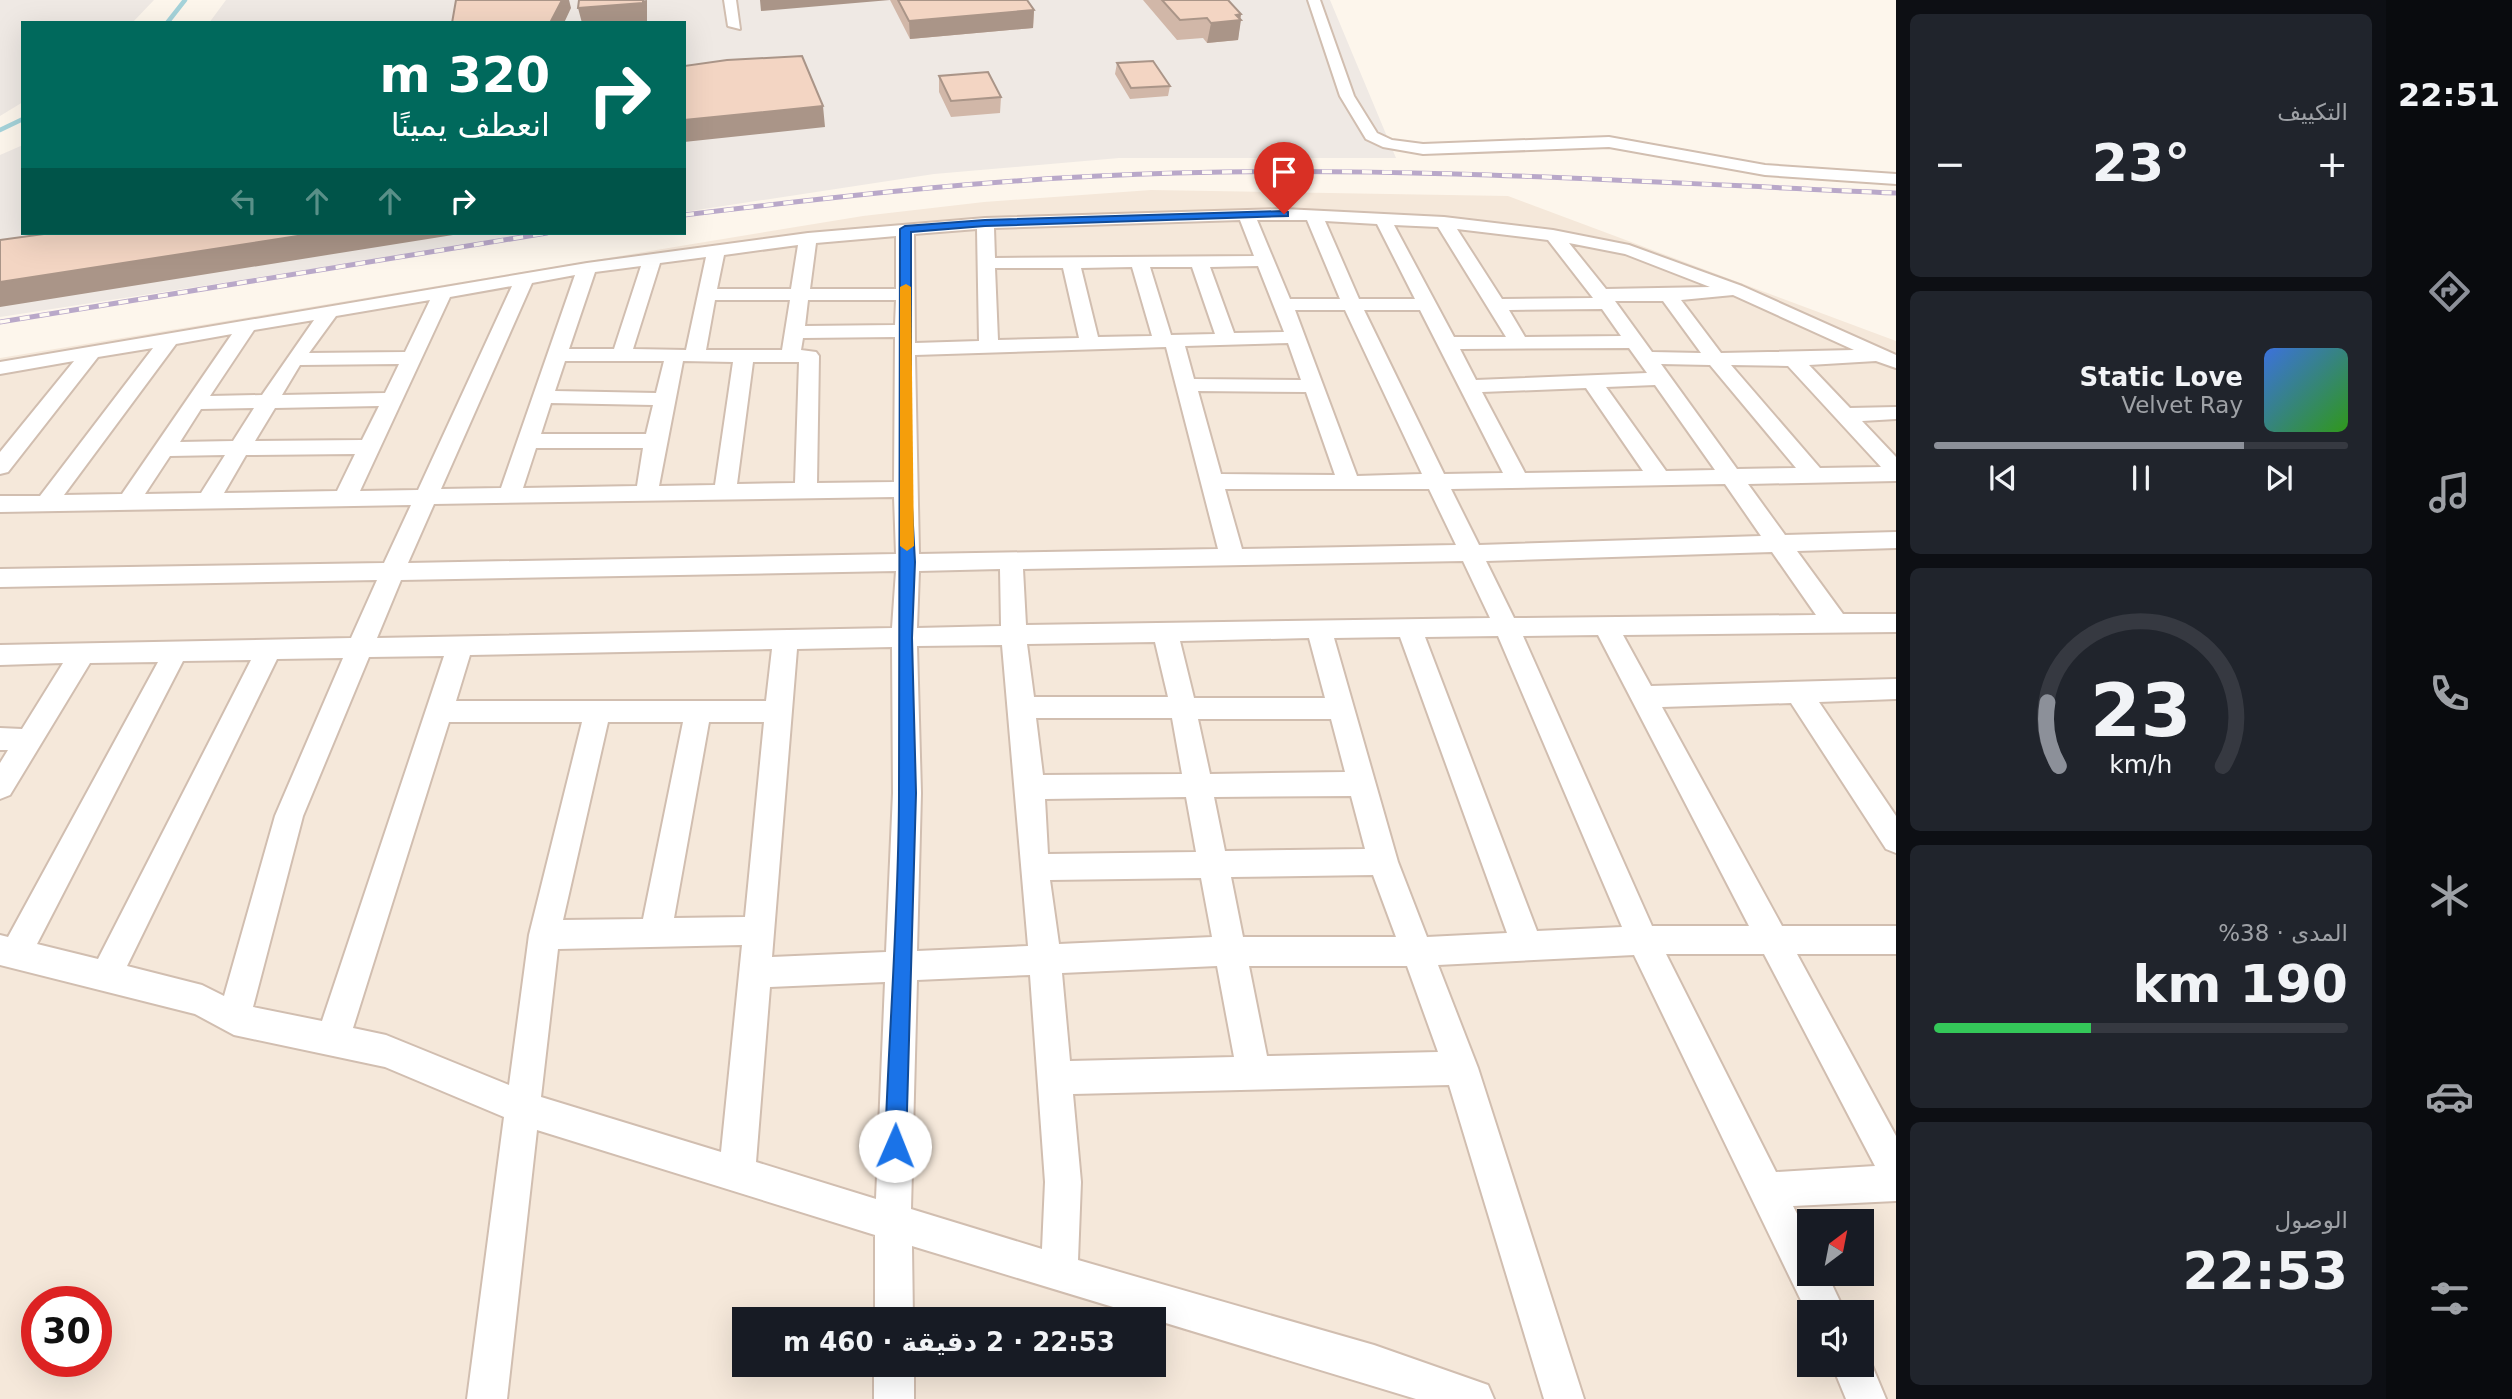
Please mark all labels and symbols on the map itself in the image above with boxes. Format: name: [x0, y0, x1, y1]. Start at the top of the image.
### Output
pin: [1254, 142, 1314, 214]
position arrow: [858, 1109, 932, 1183]
north arrow: [1797, 1209, 1874, 1286]
speed limit sign: 30: [21, 1286, 112, 1377]

